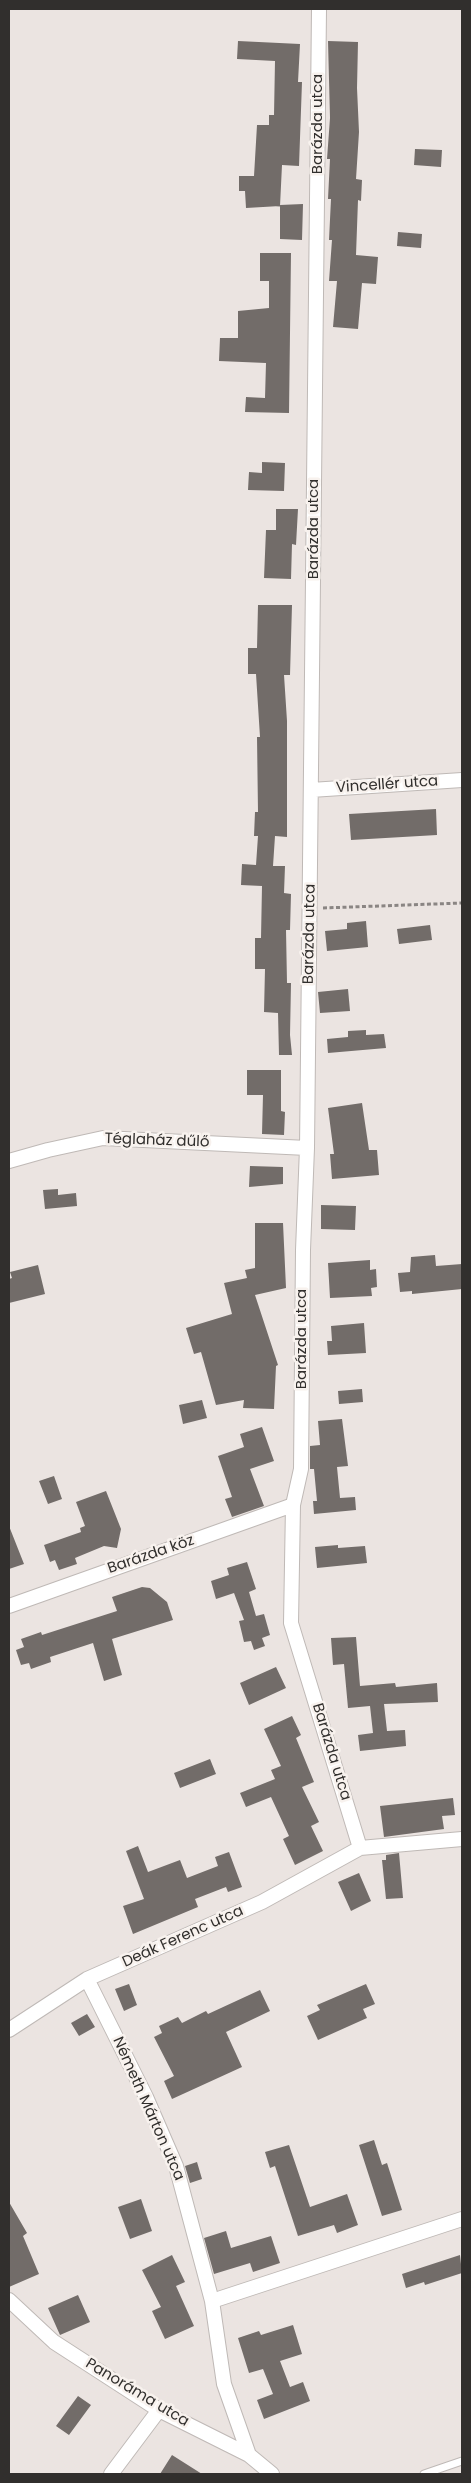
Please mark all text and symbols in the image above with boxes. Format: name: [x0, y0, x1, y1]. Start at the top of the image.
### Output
street label: Barázda utca: [309, 74, 327, 174]
street label: Barázda utca: [305, 479, 323, 579]
street label: Vincellér utca: [335, 772, 439, 798]
street label: Barázda utca: [300, 884, 320, 984]
street label: Téglaház dűlő: [104, 1130, 210, 1152]
street label: Barázda utca: [293, 1289, 311, 1389]
street label: Barázda köz: [105, 1532, 197, 1578]
street label: Barázda utca: [308, 1701, 354, 1803]
street label: Deák Ferenc utca: [120, 1902, 246, 1972]
street label: Németh Márton utca: [108, 2034, 188, 2184]
street label: Panoráma utca: [82, 2355, 192, 2431]

